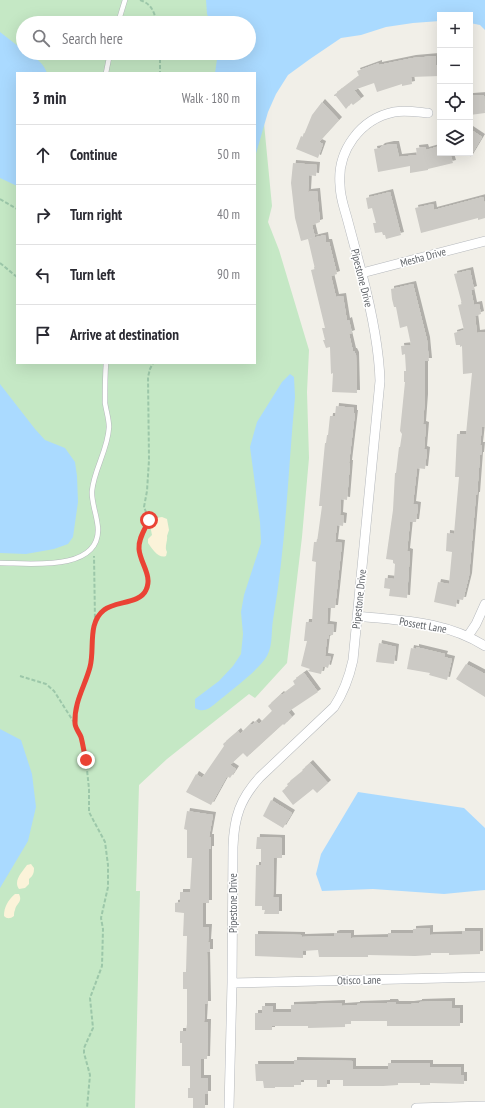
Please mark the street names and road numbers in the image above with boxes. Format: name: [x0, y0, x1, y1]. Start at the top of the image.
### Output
street label: Mesha Drive: [399, 244, 448, 270]
street label: Pipestone Drive: [348, 247, 376, 309]
street label: Pipestone Drive: [349, 568, 369, 629]
street label: Possett Lane: [398, 614, 448, 636]
street label: Pipestone Drive: [226, 873, 240, 933]
street label: Otisco Lane: [337, 973, 382, 987]

